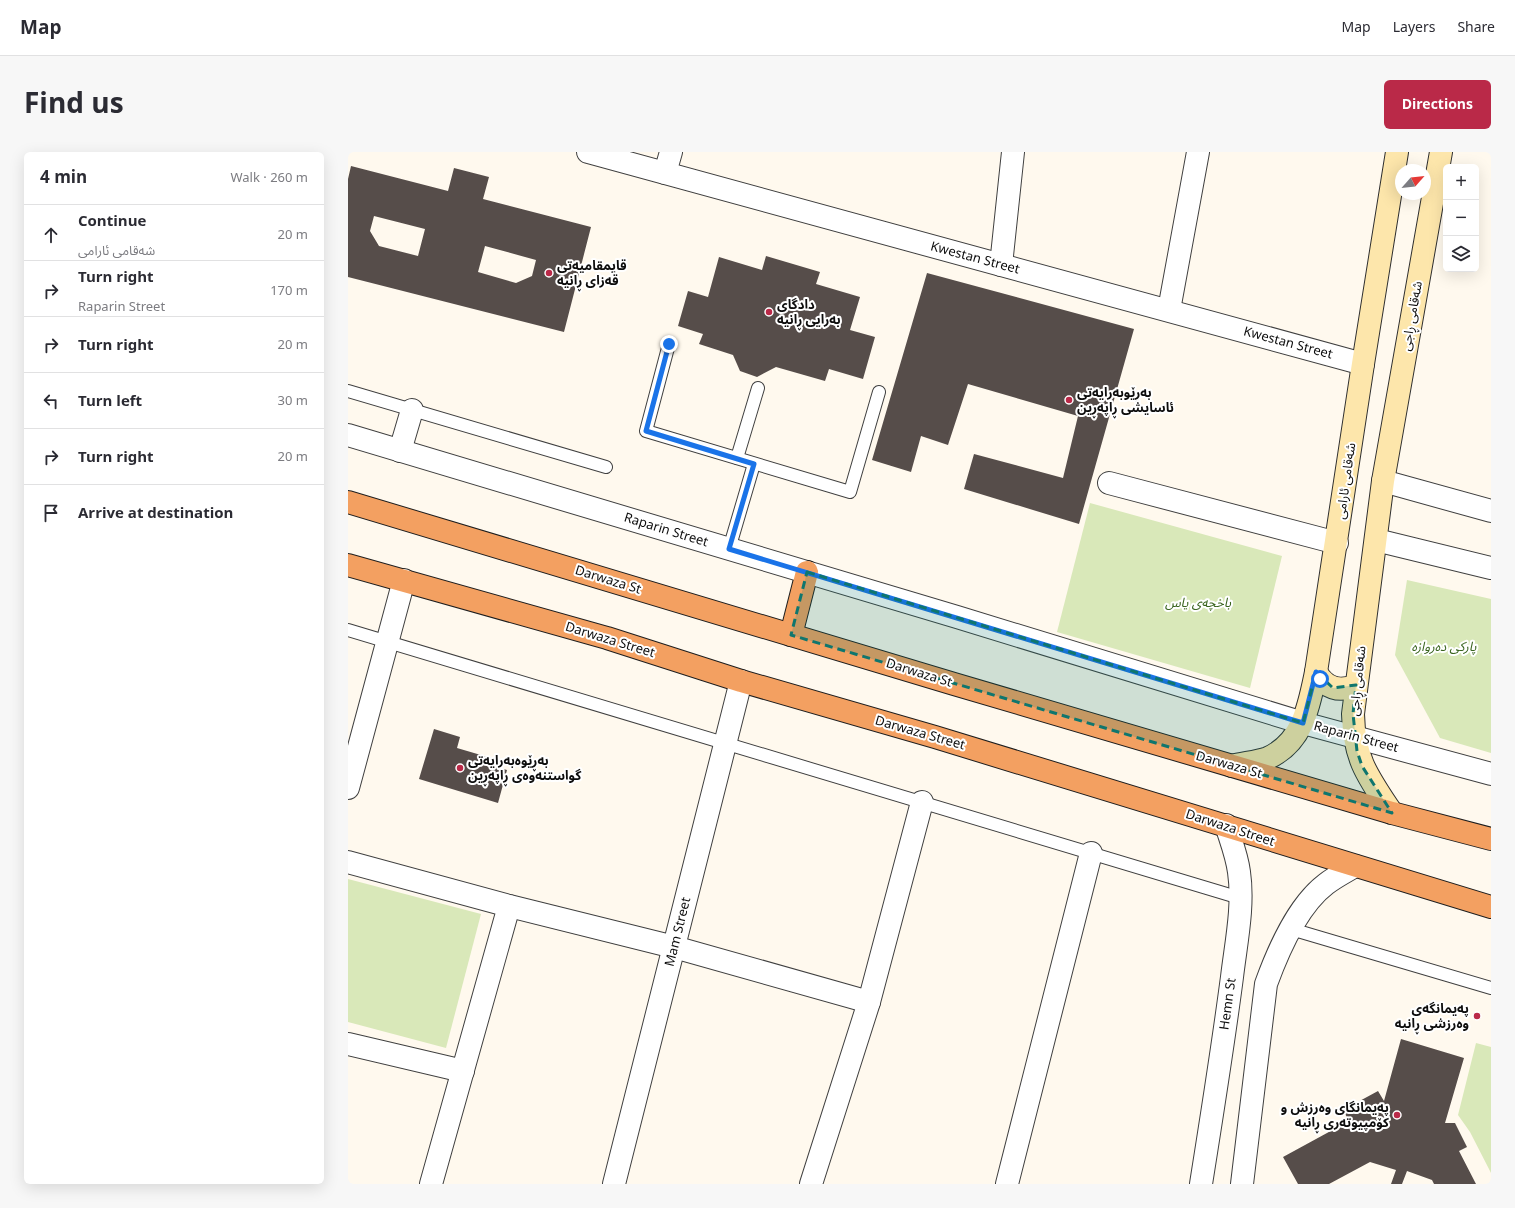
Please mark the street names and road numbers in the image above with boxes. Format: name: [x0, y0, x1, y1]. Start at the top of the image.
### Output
street label: Kwestan Street: [927, 233, 1023, 283]
street label: شەقامی ڕاجی: [1392, 279, 1432, 353]
street label: Kwestan Street: [1240, 318, 1336, 368]
street label: شەقامی ئارامی: [1327, 441, 1365, 521]
street label: Raparin Street: [620, 504, 712, 556]
street label: Darwaza St: [571, 557, 645, 603]
street label: Darwaza Street: [562, 613, 659, 667]
street label: شەقامی ڕاجی: [1340, 644, 1376, 718]
street label: Darwaza St: [882, 650, 956, 696]
street label: Darwaza Street: [872, 707, 969, 759]
street label: Raparin Street: [1310, 712, 1402, 762]
street label: Darwaza St: [1192, 742, 1266, 788]
street label: Darwaza Street: [1182, 800, 1279, 856]
street label: Mam Street: [656, 894, 700, 970]
street label: Hemn St: [1210, 976, 1246, 1032]

